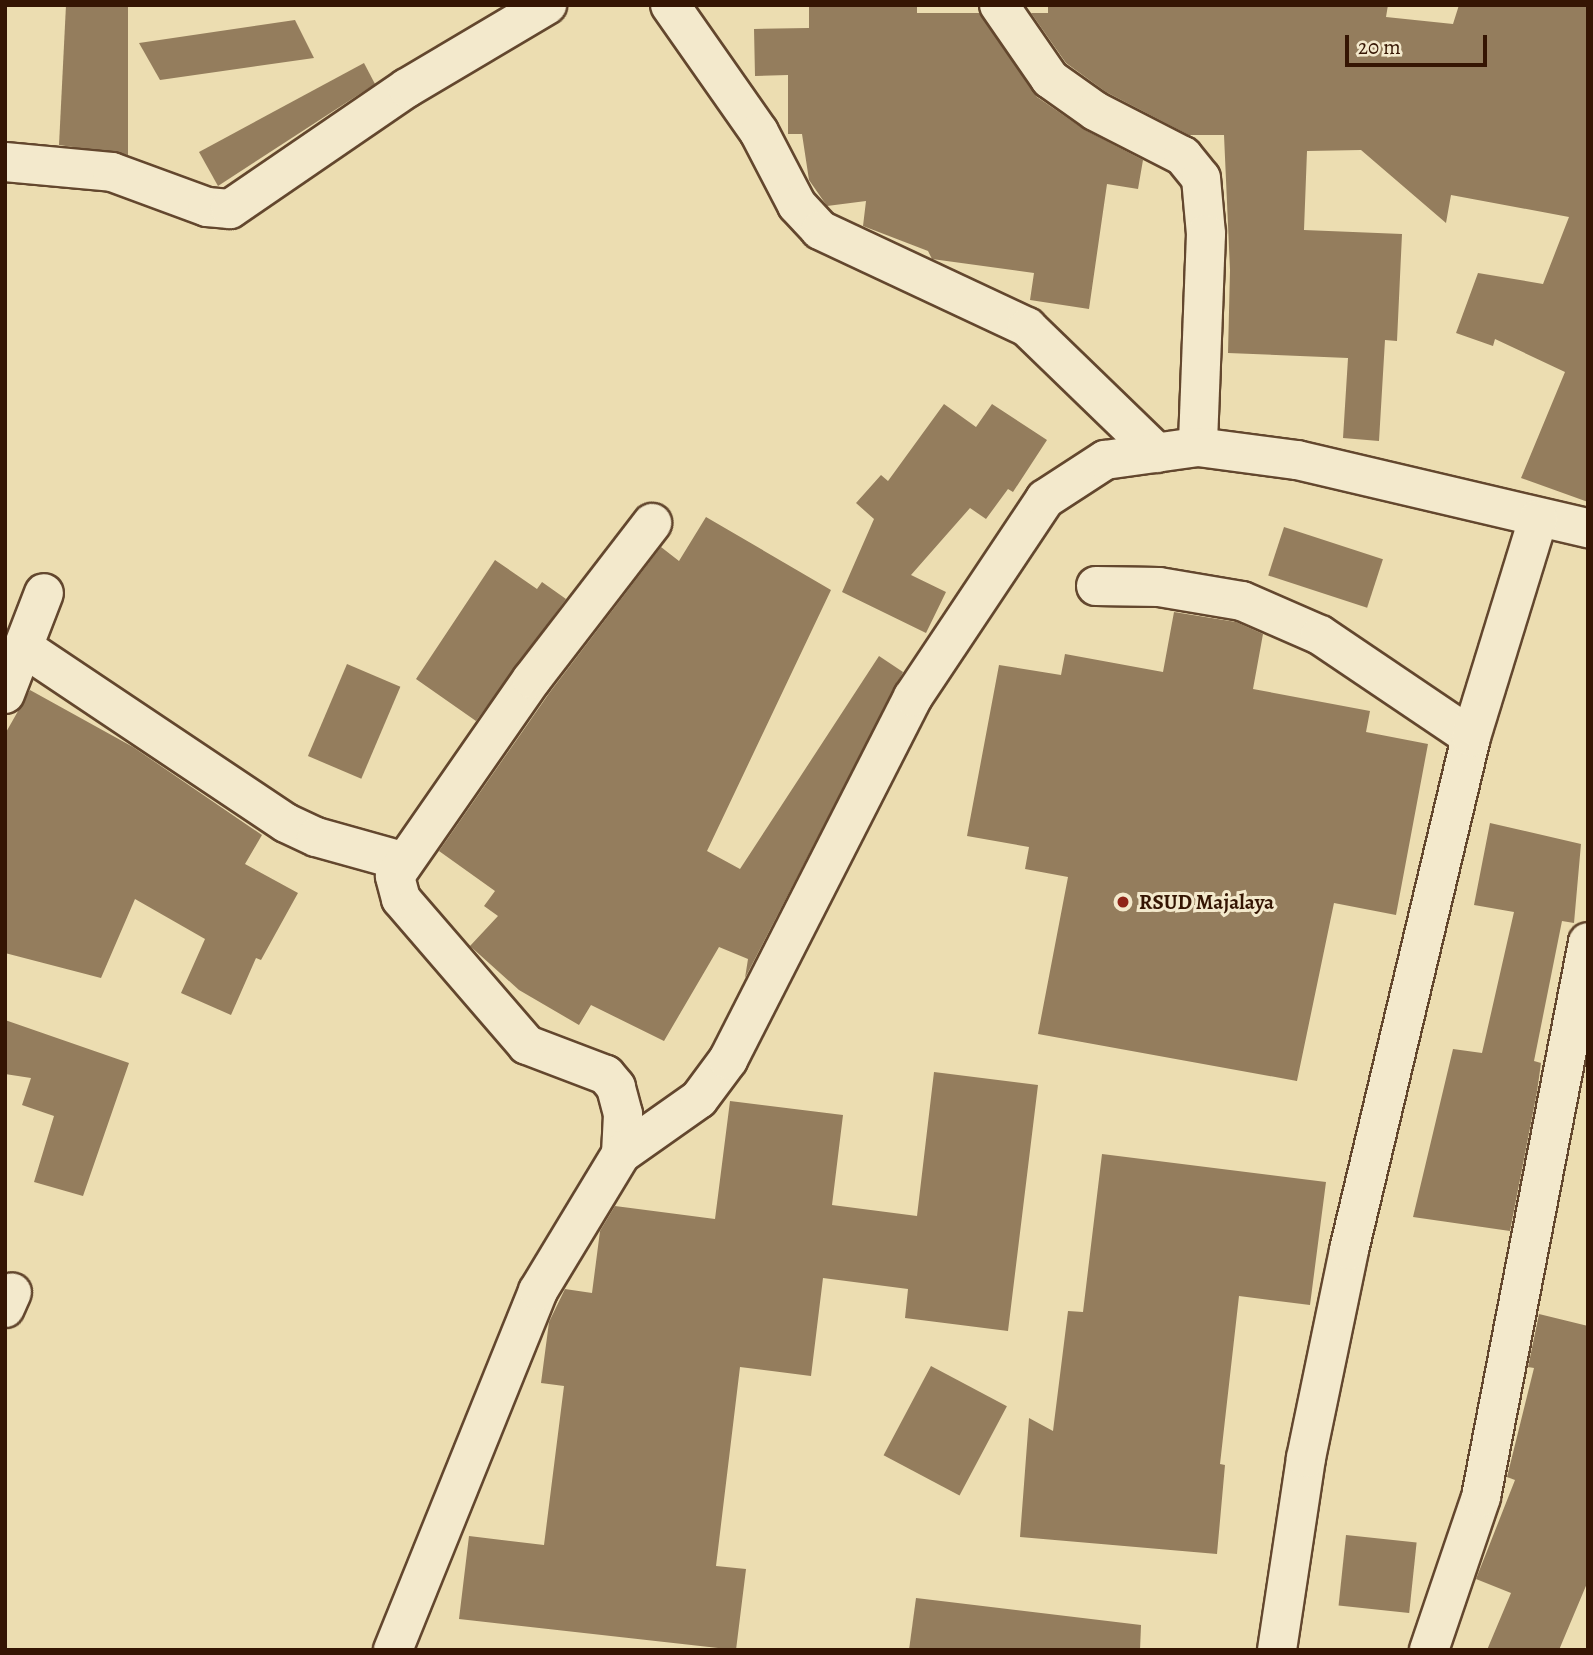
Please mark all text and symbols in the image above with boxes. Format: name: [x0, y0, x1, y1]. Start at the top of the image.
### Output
scale bar: [1348, 21, 1490, 65]
text: 20 m: [1358, 33, 1401, 61]
place label: RSUD Majalaya: [1139, 889, 1274, 915]
marker: RSUD Majalaya: [1113, 892, 1133, 912]

